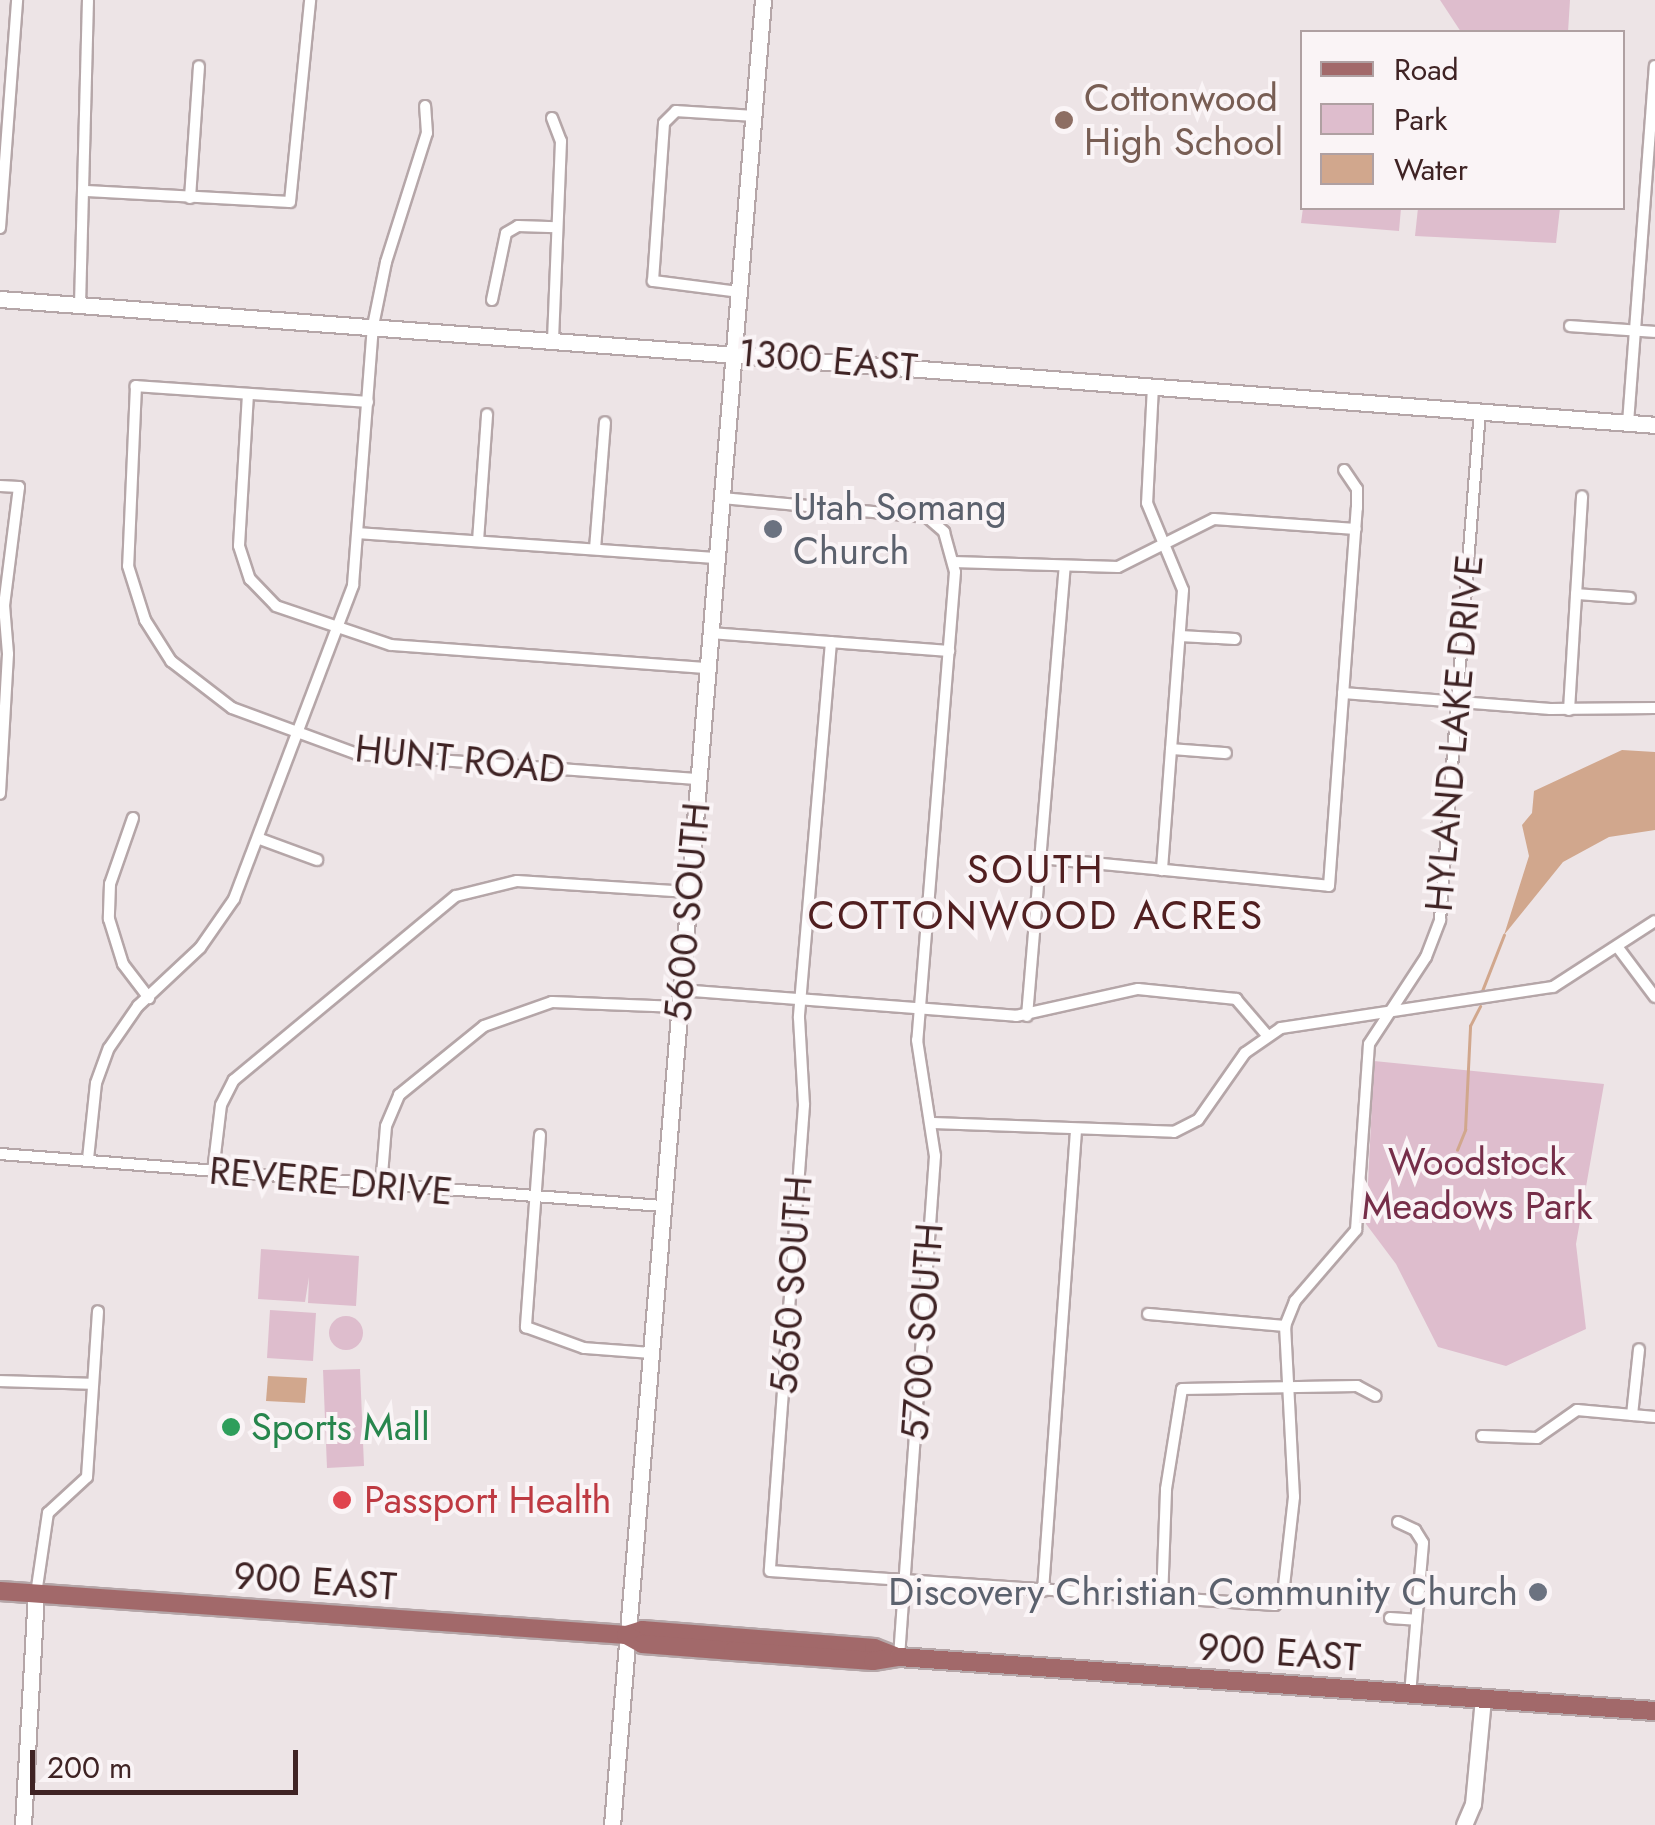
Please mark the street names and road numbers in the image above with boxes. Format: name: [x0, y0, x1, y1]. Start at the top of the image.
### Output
street label: 1300 EAST: [737, 329, 919, 391]
street label: HYLAND LAKE DRIVE: [1416, 553, 1492, 913]
street label: HUNT ROAD: [353, 725, 567, 793]
street label: 5600 SOUTH: [655, 801, 719, 1023]
street label: REVERE DRIVE: [207, 1148, 455, 1214]
street label: 5650 SOUTH: [761, 1174, 821, 1396]
street label: 5700 SOUTH: [892, 1222, 952, 1442]
street label: 900 EAST: [232, 1553, 398, 1609]
street label: 900 EAST: [1196, 1624, 1362, 1680]

